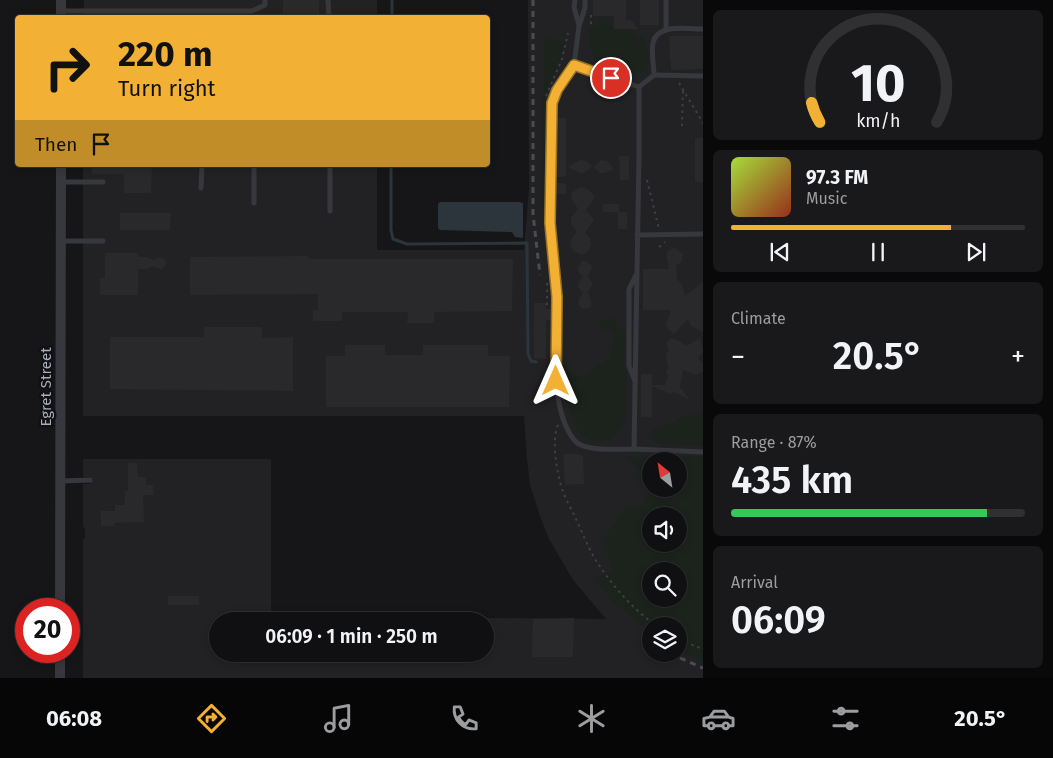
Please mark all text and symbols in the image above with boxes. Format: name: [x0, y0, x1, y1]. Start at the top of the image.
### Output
text: 220 m: [118, 33, 213, 75]
icon: right: [35, 35, 100, 100]
text: 10: [851, 52, 905, 115]
pin: [590, 57, 632, 99]
icon: arrive: [597, 64, 625, 92]
text: Turn right: [118, 75, 215, 102]
text: km/h: [856, 110, 900, 132]
icon: arrive: [87, 130, 115, 158]
text: Then: [35, 133, 77, 156]
text: 97.3 FM: [806, 166, 868, 189]
text: Music: [806, 189, 847, 208]
icon: previous: [766, 238, 794, 266]
icon: pause: [864, 238, 892, 266]
icon: next: [962, 238, 990, 266]
text: Climate: [731, 309, 786, 328]
text: 20.5°: [833, 333, 923, 379]
text: −: [731, 340, 745, 373]
text: +: [1011, 340, 1025, 373]
street label: Egret Street: [37, 347, 55, 427]
position arrow: [529, 354, 581, 406]
text: Range · 87%: [731, 433, 817, 452]
north arrow: [642, 452, 688, 498]
map controls: [642, 452, 687, 662]
text: 435 km: [731, 457, 853, 503]
button: sound: [642, 507, 687, 552]
button: search: [642, 562, 687, 607]
text: Arrival: [731, 573, 778, 592]
text: 06:09: [731, 597, 826, 643]
speed limit sign: 20: [15, 598, 80, 663]
button: layers: [642, 617, 687, 662]
text: 06:09 · 1 min · 250 m: [265, 625, 438, 648]
icon: directions: [194, 701, 229, 736]
icon: music: [321, 701, 356, 736]
icon: phone: [447, 701, 482, 736]
icon: climate: [574, 701, 609, 736]
icon: car: [701, 701, 736, 736]
icon: filters: [828, 701, 863, 736]
text: 06:08: [46, 705, 102, 732]
text: 20.5°: [954, 705, 1007, 732]

